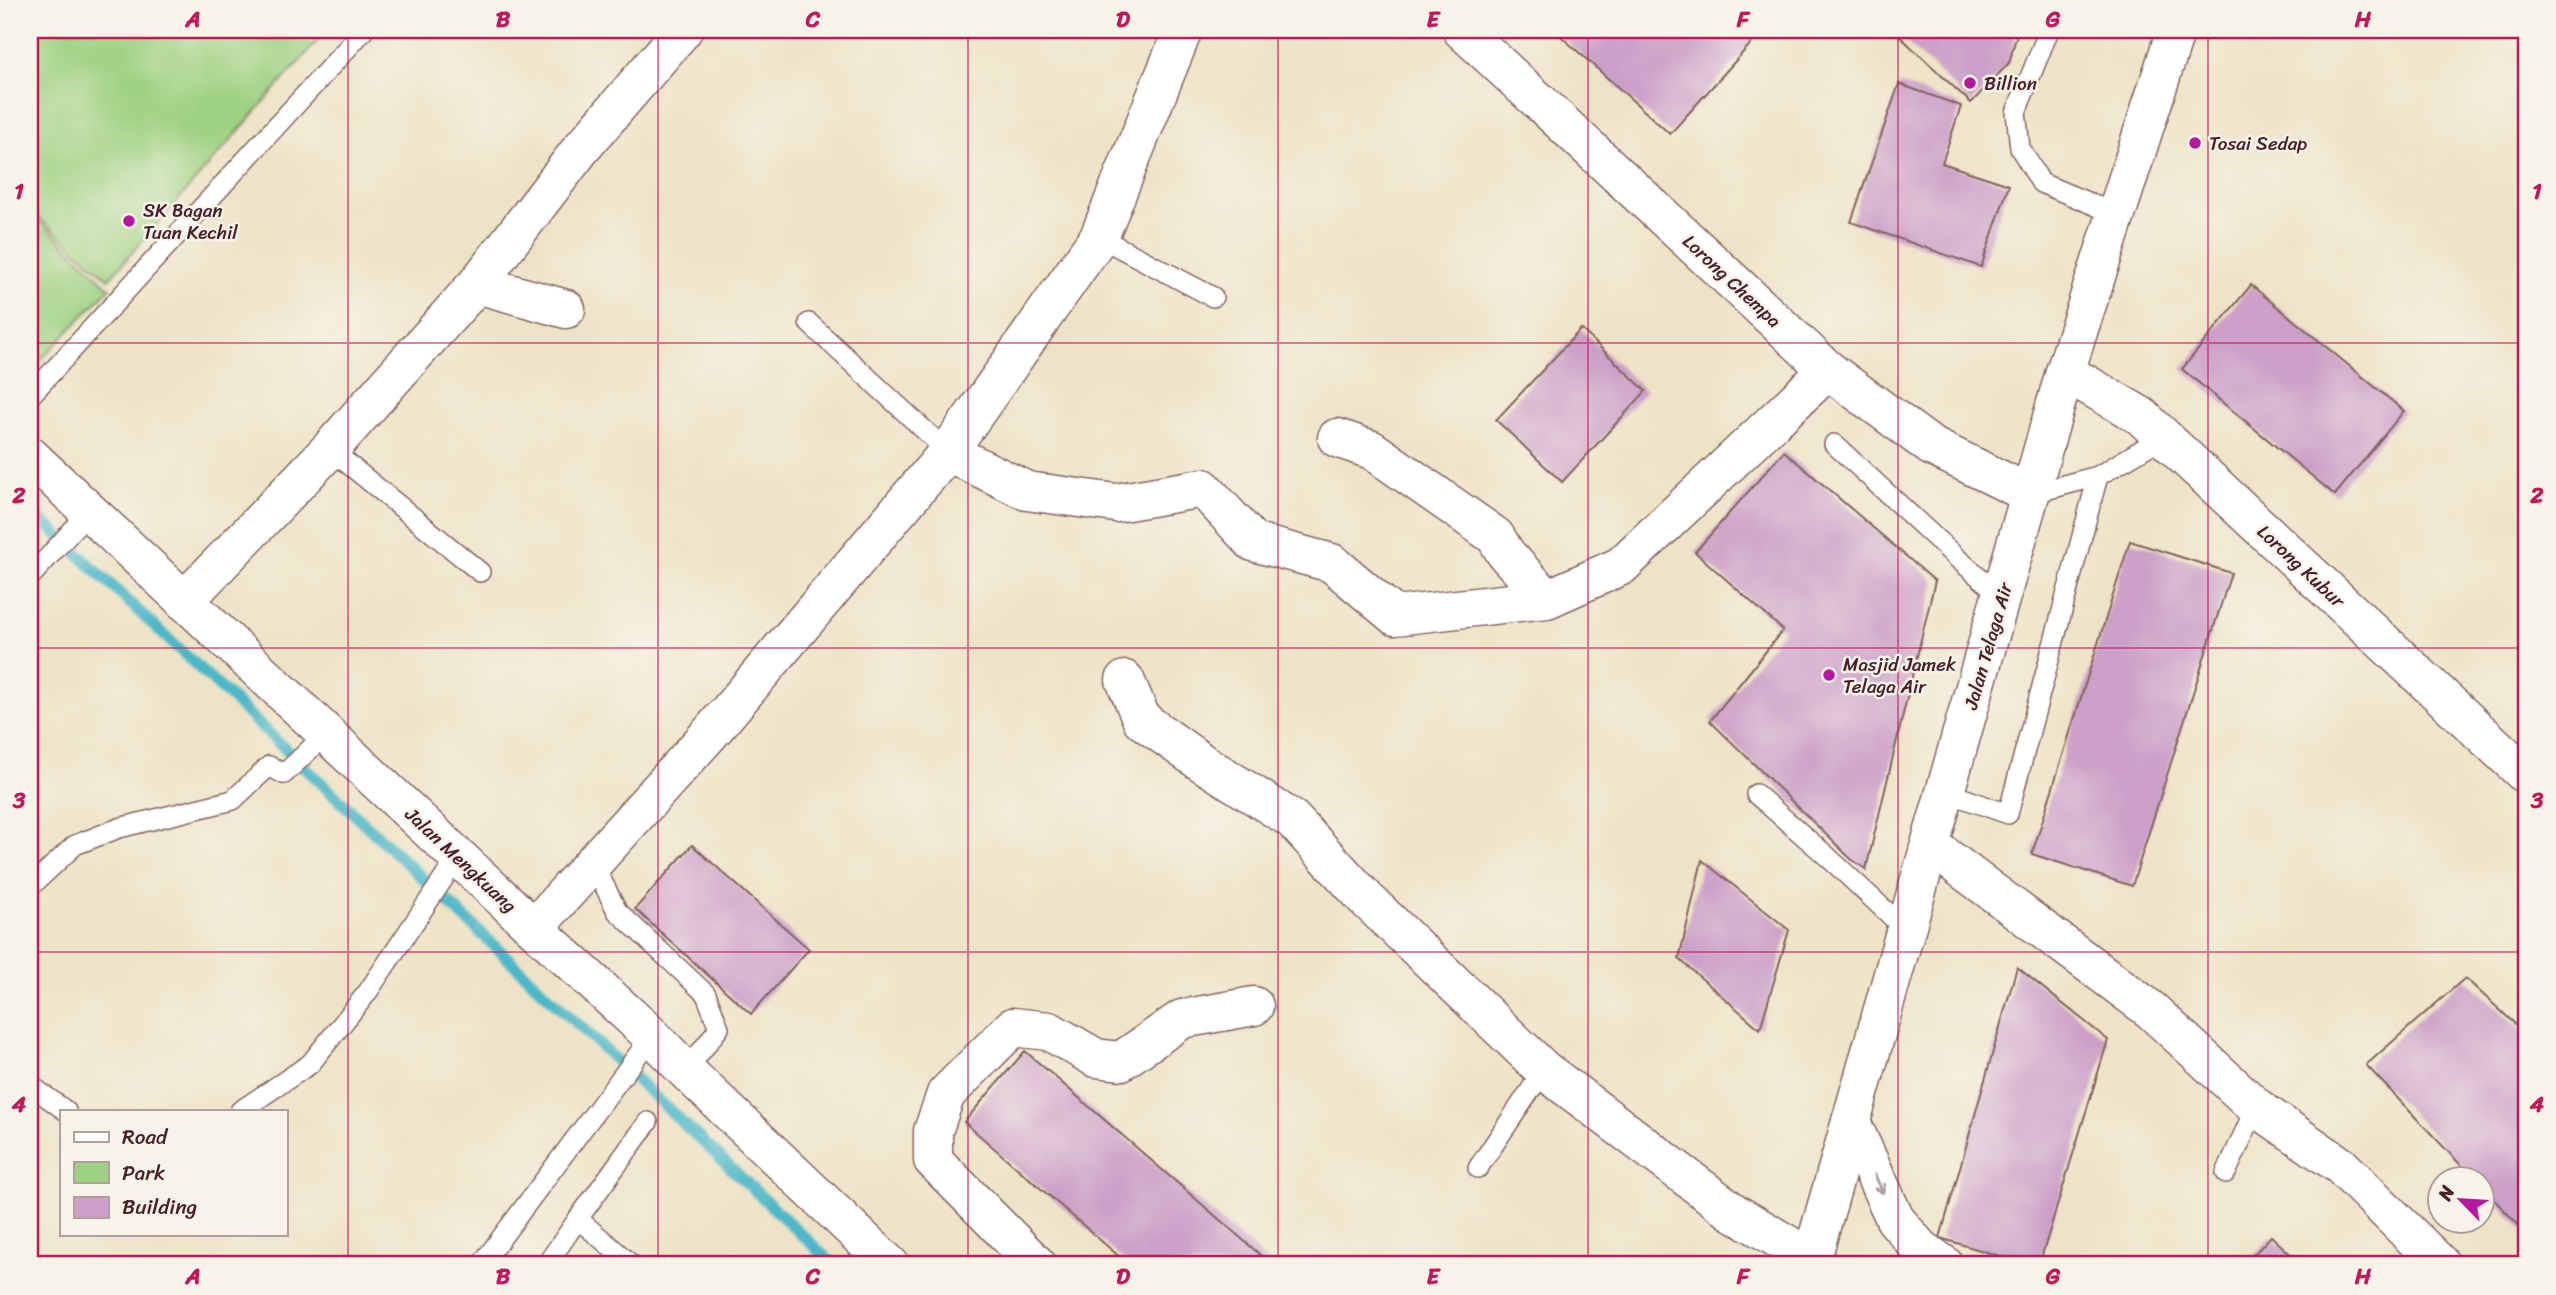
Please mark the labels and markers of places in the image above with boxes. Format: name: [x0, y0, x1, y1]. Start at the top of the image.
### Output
place label: Billion: [1984, 67, 2037, 100]
marker: Billion: [1962, 75, 1978, 91]
place label: Tosai Sedap: [2209, 127, 2307, 160]
marker: Tosai Sedap: [2187, 135, 2203, 151]
place label: SK Bagan Tuan Kechil: [143, 194, 238, 249]
marker: SK Bagan Tuan Kechil: [121, 213, 137, 229]
place label: Masjid Jamek Telaga Air: [1843, 648, 1956, 703]
marker: Masjid Jamek Telaga Air: [1821, 667, 1837, 683]

